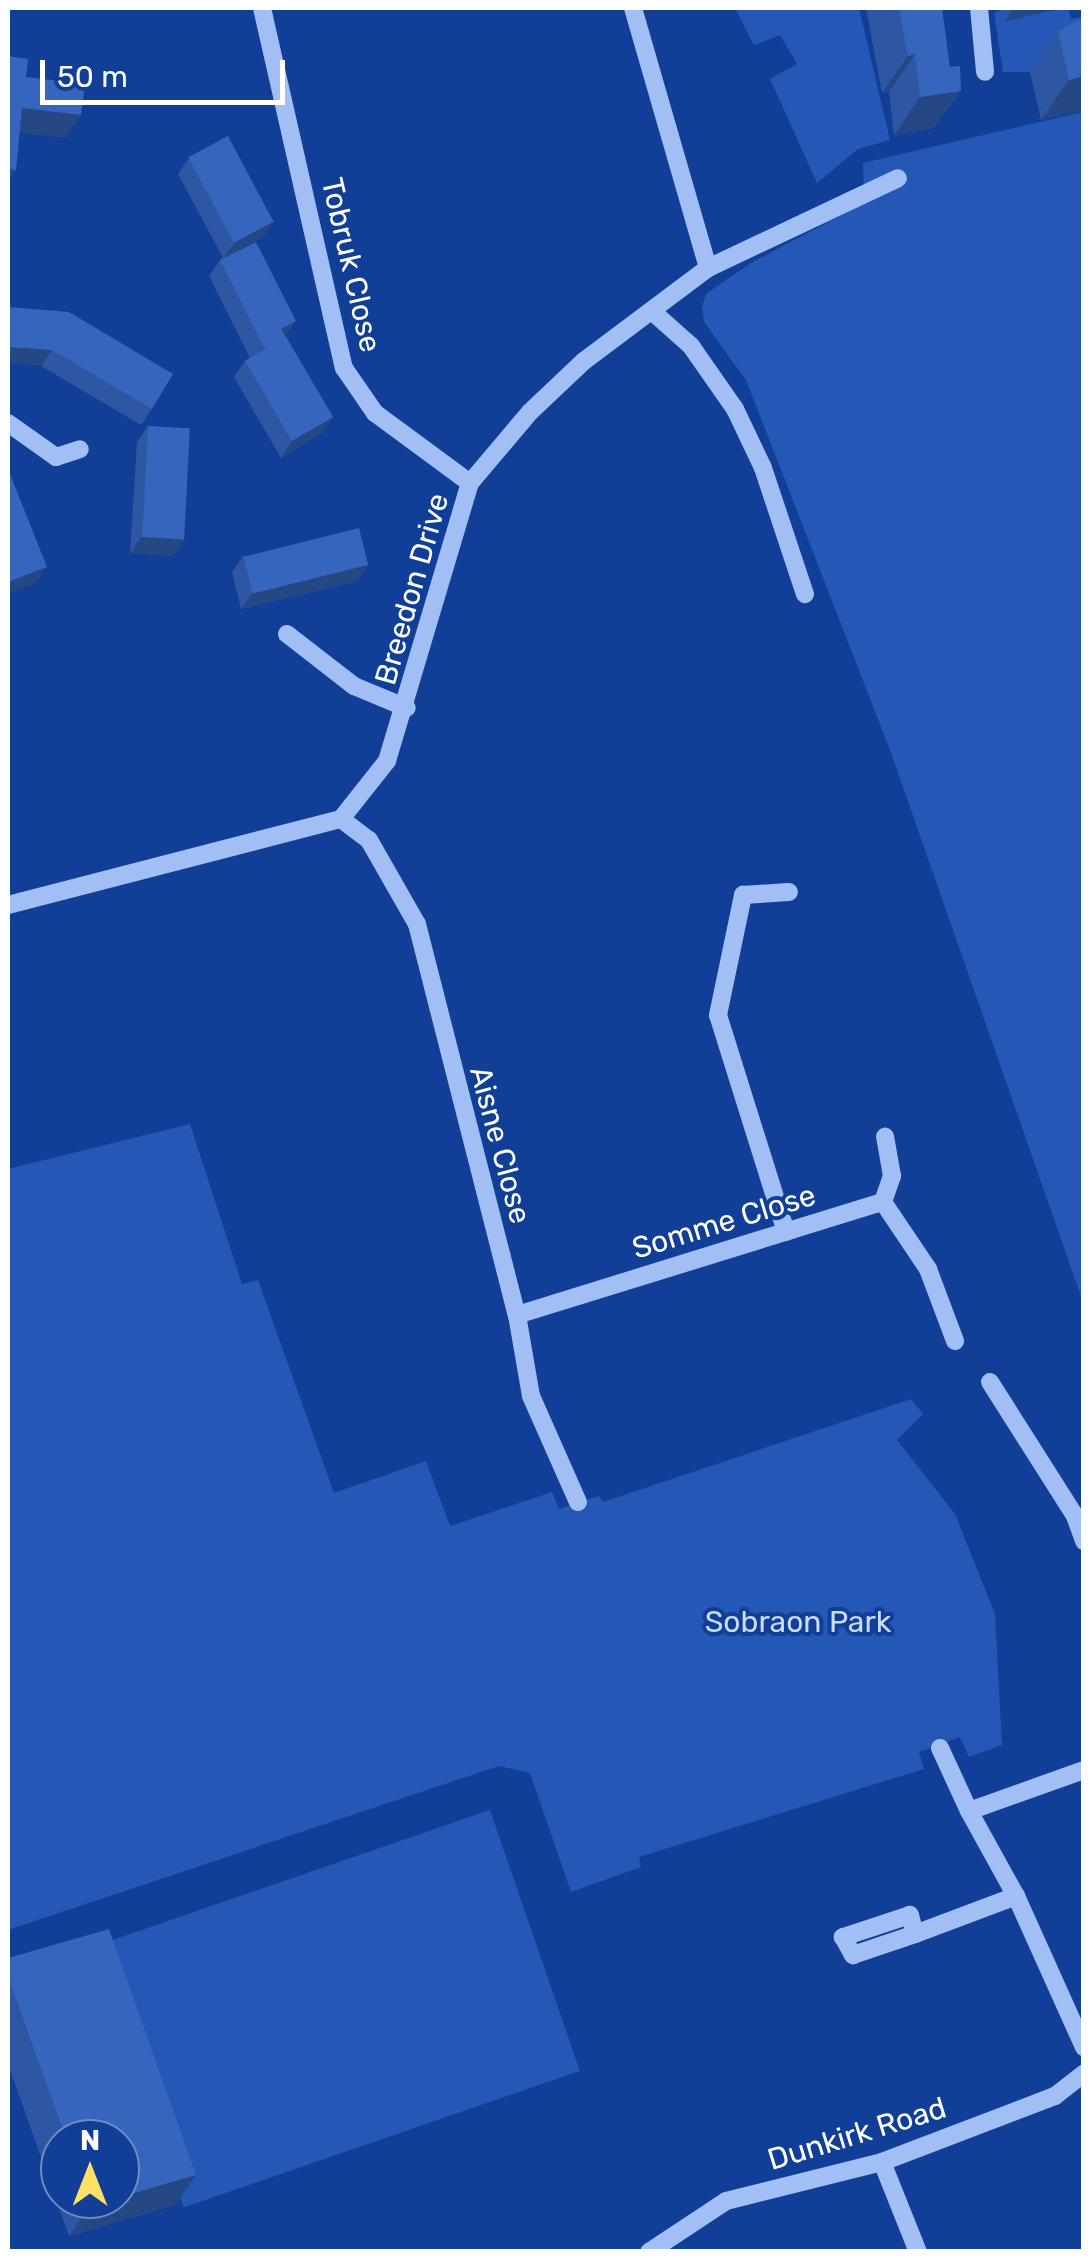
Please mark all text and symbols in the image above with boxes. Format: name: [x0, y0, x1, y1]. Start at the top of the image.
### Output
scale bar: [45, 40, 290, 102]
text: 50 m: [57, 59, 128, 95]
street label: Tobruk Close: [313, 174, 389, 356]
street label: Breedon Drive: [367, 489, 457, 689]
street label: Aisne Close: [462, 1062, 538, 1228]
street label: Somme Close: [628, 1177, 820, 1267]
park label: Sobraon Park: [705, 1604, 891, 1640]
street label: Dunkirk Road: [763, 2090, 951, 2178]
north arrow: [40, 2119, 140, 2219]
text: N: [80, 2124, 100, 2157]

